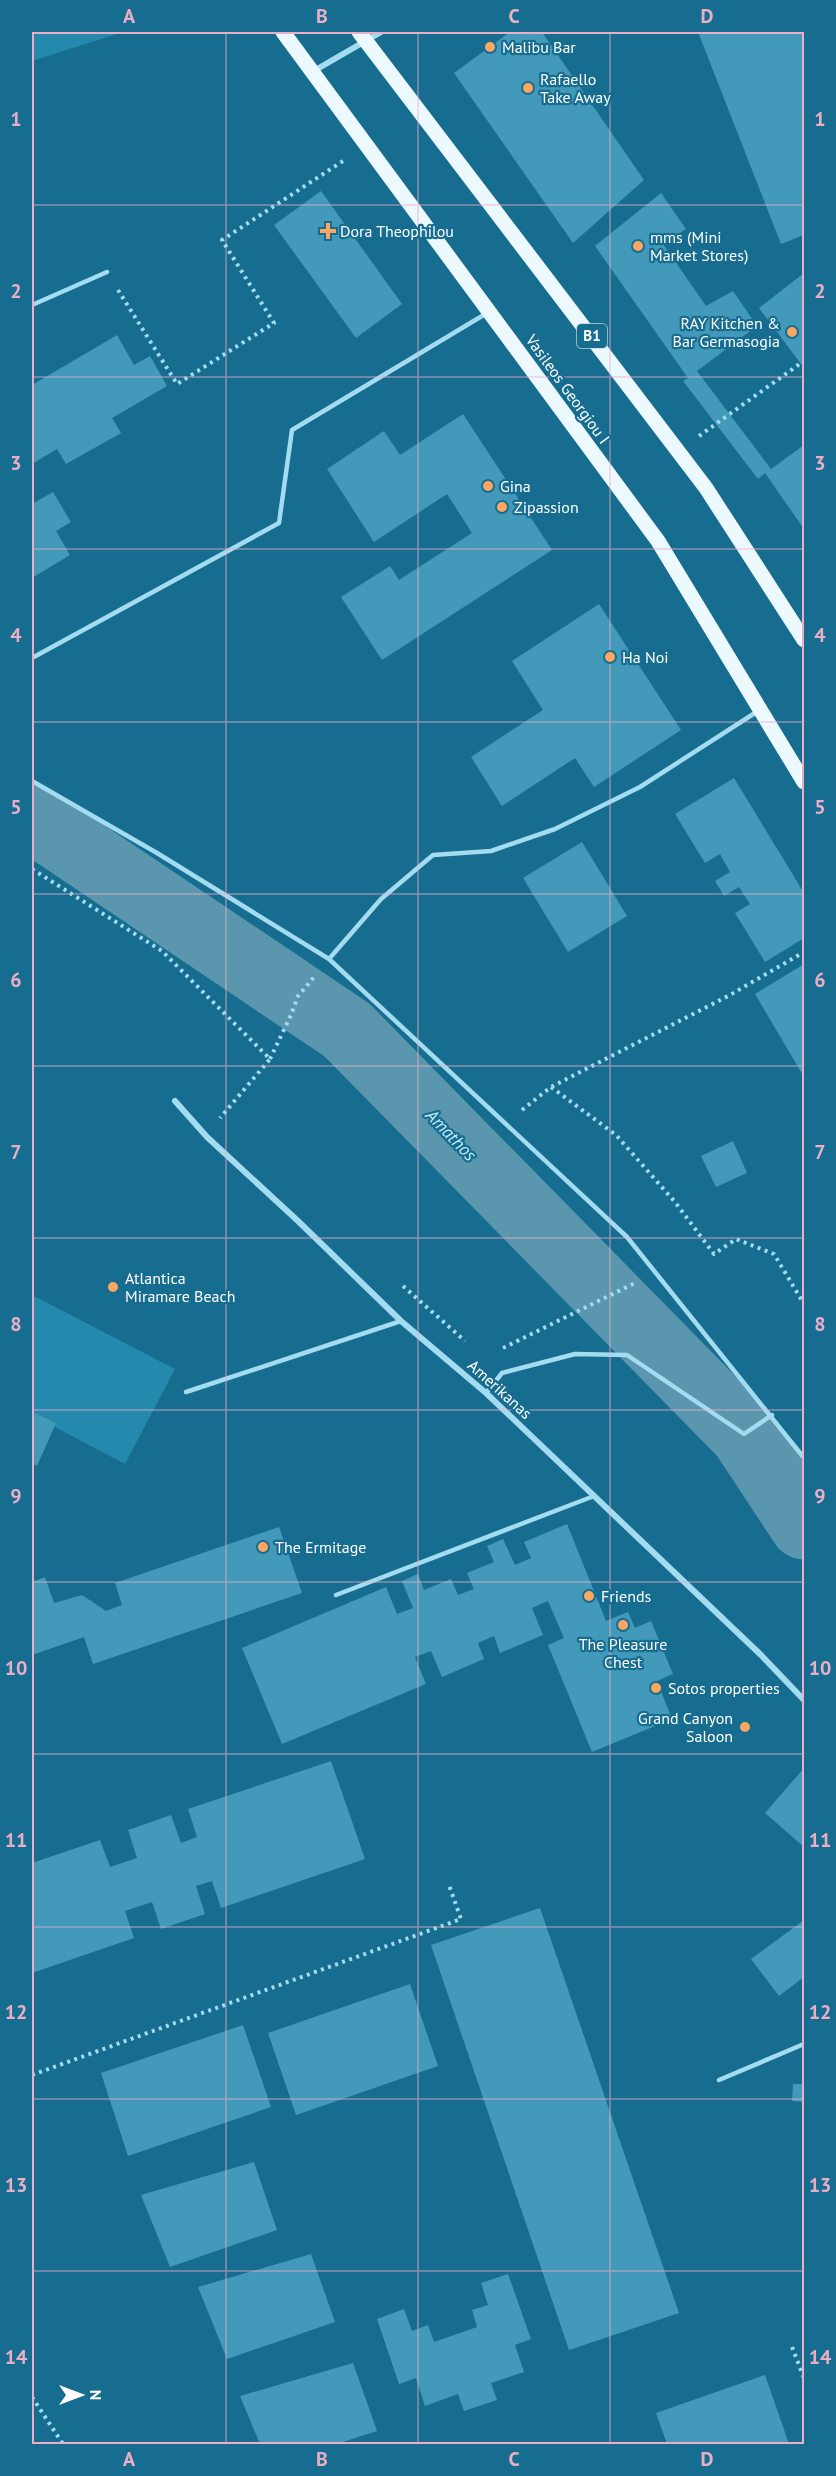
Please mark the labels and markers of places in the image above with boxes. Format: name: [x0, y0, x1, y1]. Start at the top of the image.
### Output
place label: Malibu Bar: [502, 37, 576, 57]
marker: Malibu Bar: [483, 40, 497, 54]
place label: Rafaello Take Away: [540, 69, 611, 107]
marker: Rafaello Take Away: [521, 81, 535, 95]
place label: Dora Theophilou: [340, 221, 454, 241]
marker: Dora Theophilou: [321, 224, 335, 238]
place label: mms (Mini Market Stores): [650, 227, 748, 265]
marker: mms (Mini Market Stores): [631, 239, 645, 253]
place label: RAY Kitchen & Bar Germasogia: [673, 313, 780, 351]
marker: RAY Kitchen & Bar Germasogia: [785, 325, 799, 339]
place label: Gina: [500, 476, 531, 496]
marker: Gina: [481, 479, 495, 493]
place label: Zipassion: [514, 497, 579, 517]
marker: Zipassion: [495, 500, 509, 514]
place label: Ha Noi: [622, 647, 669, 667]
marker: Ha Noi: [603, 650, 617, 664]
place label: Atlantica Miramare Beach: [125, 1268, 235, 1306]
marker: Atlantica Miramare Beach: [106, 1280, 120, 1294]
place label: The Ermitage: [275, 1537, 366, 1557]
marker: The Ermitage: [256, 1540, 270, 1554]
place label: Friends: [601, 1586, 651, 1606]
marker: Friends: [582, 1589, 596, 1603]
marker: The Pleasure Chest: [616, 1618, 630, 1632]
place label: The Pleasure Chest: [579, 1634, 667, 1672]
place label: Sotos properties: [668, 1678, 780, 1698]
marker: Sotos properties: [649, 1681, 663, 1695]
place label: Grand Canyon Saloon: [638, 1708, 733, 1746]
marker: Grand Canyon Saloon: [738, 1720, 752, 1734]

